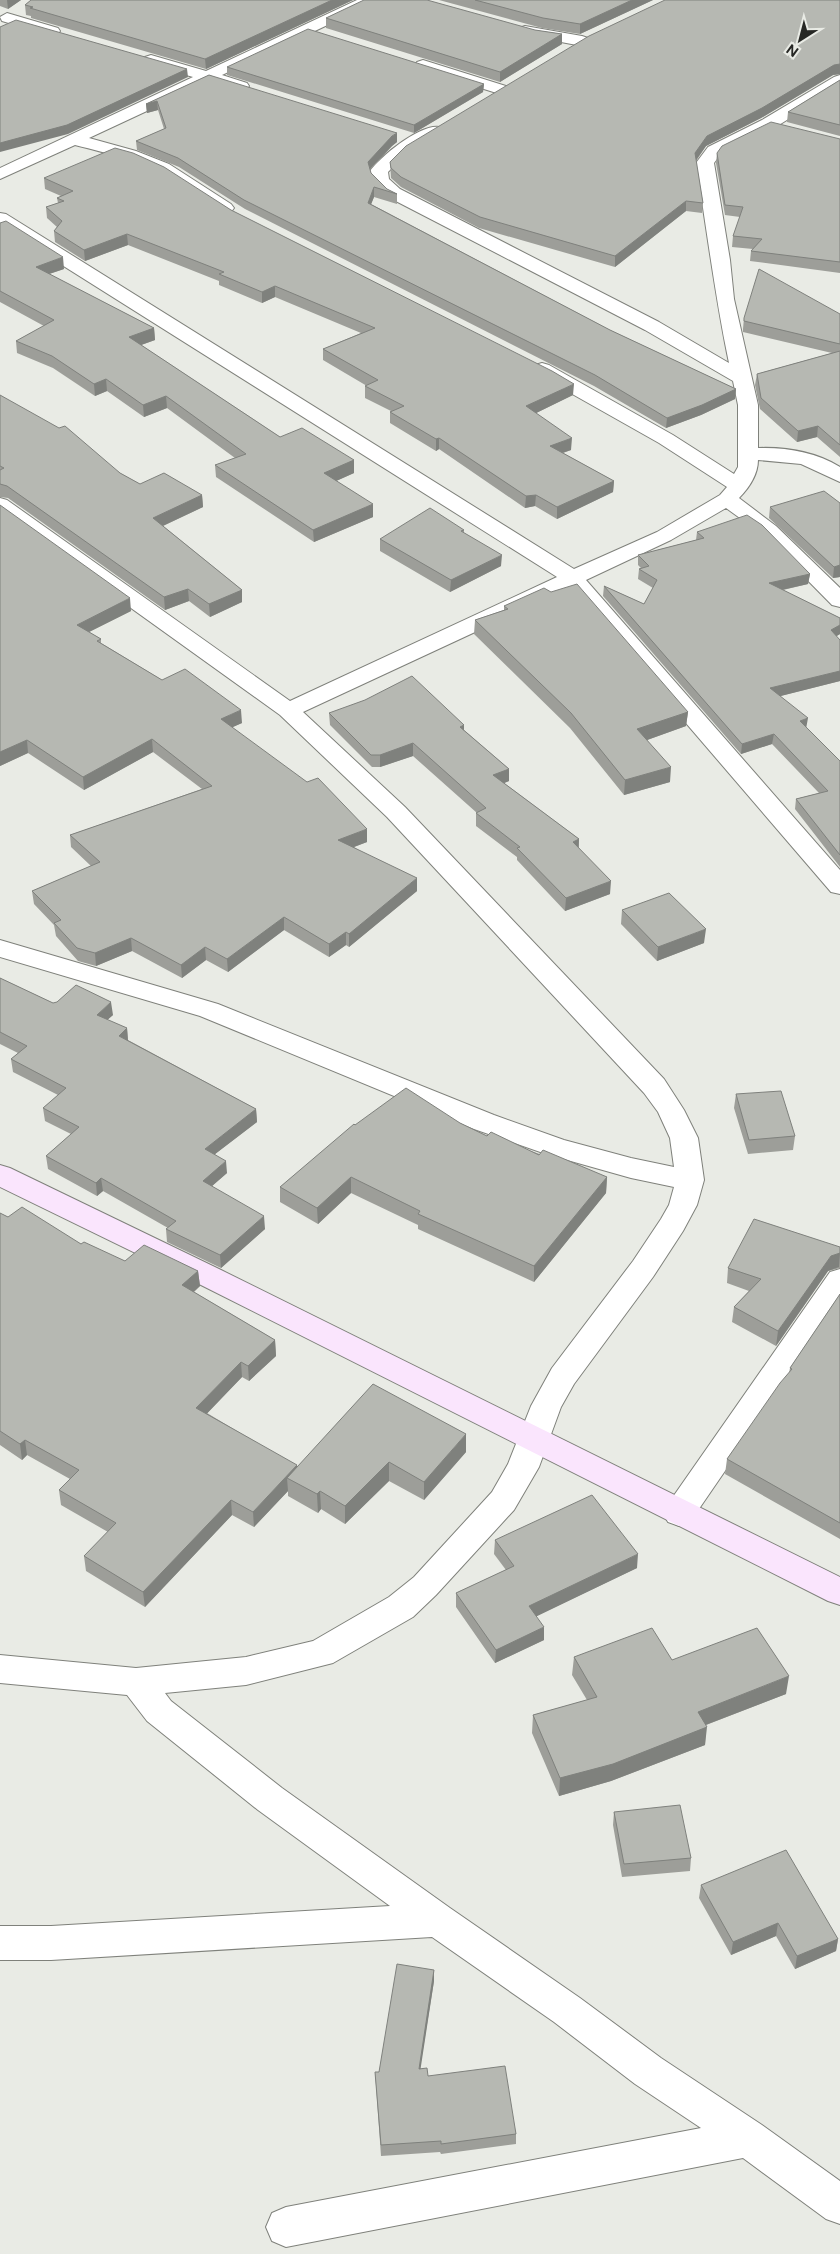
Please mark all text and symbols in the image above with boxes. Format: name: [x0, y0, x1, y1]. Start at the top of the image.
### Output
north arrow: [775, 15, 825, 65]
text: N: [783, 41, 801, 60]

